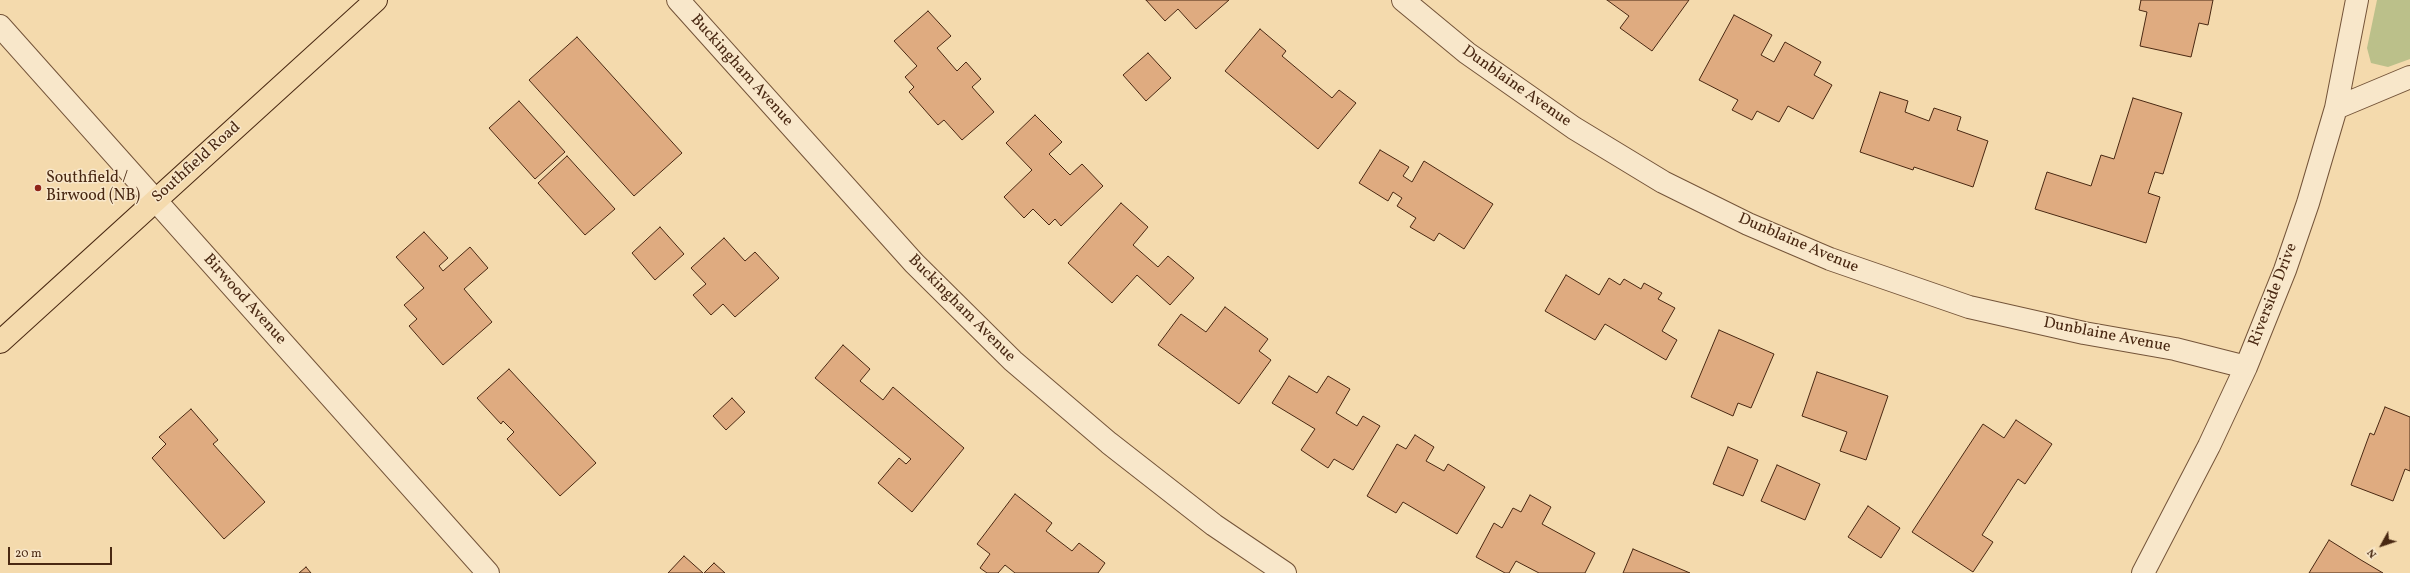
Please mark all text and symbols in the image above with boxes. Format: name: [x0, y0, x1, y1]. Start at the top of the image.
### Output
street label: Buckingham Avenue: [686, 11, 796, 131]
street label: Dunblaine Avenue: [1458, 42, 1574, 132]
street label: Southfield Road: [149, 118, 245, 208]
place label: Southfield / Birwood (NB): [46, 169, 140, 207]
marker: Southfield / Birwood (NB): [33, 183, 43, 193]
street label: Dunblaine Avenue: [1735, 210, 1861, 278]
street label: Riverside Drive: [2246, 241, 2302, 349]
street label: Birwood Avenue: [198, 251, 290, 349]
street label: Buckingham Avenue: [903, 251, 1019, 367]
street label: Dunblaine Avenue: [2042, 314, 2172, 358]
north arrow: [2362, 525, 2402, 565]
scale bar: [10, 539, 114, 565]
text: N: [2364, 545, 2381, 561]
text: 20 m: [15, 546, 42, 562]

